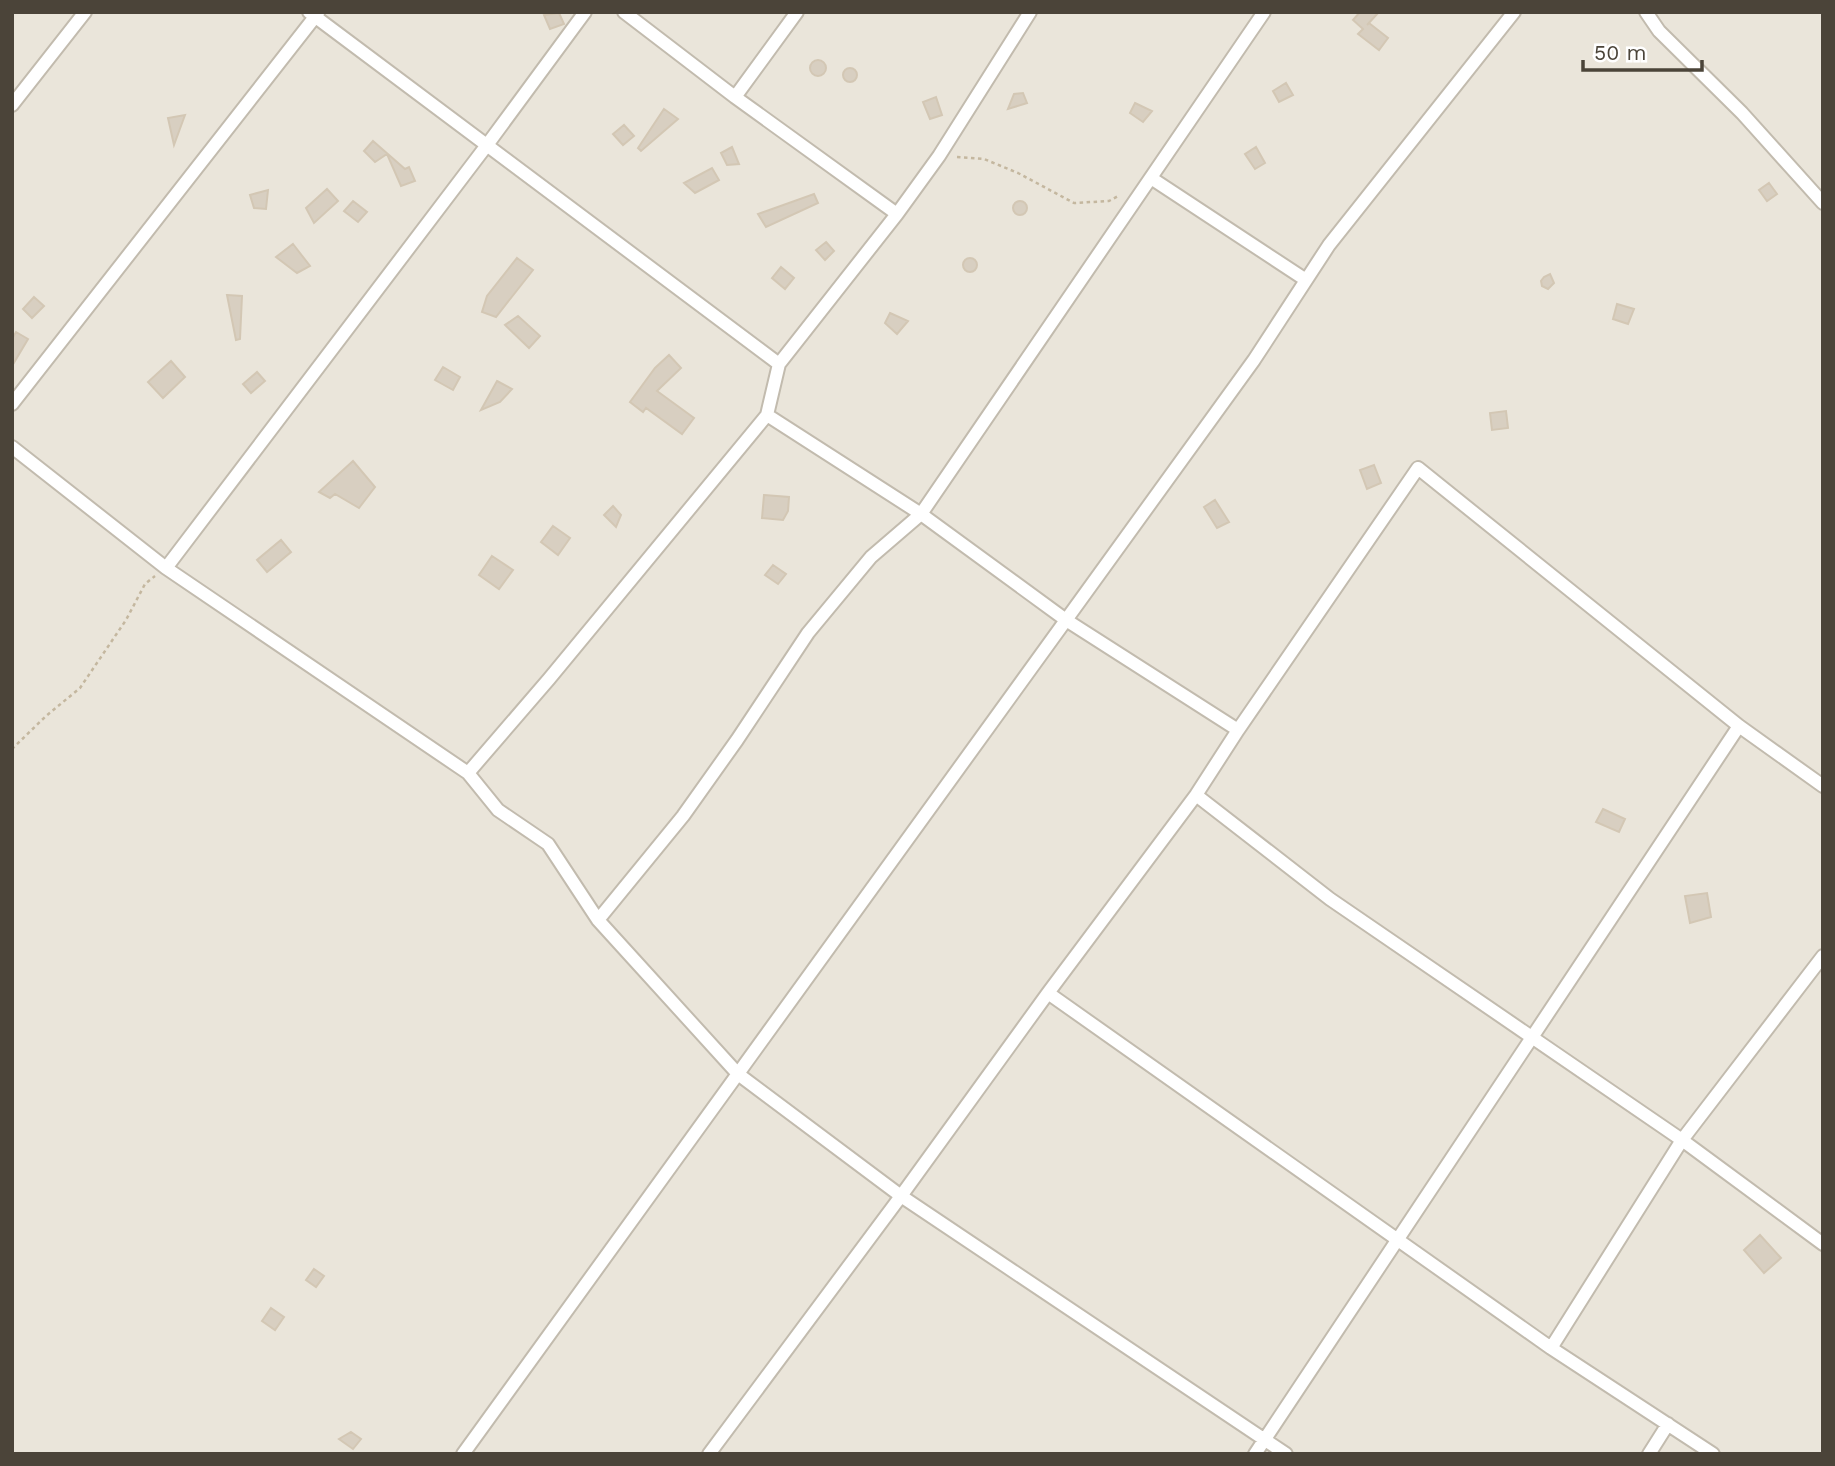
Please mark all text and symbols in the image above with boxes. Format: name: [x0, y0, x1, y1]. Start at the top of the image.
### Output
scale bar: [1583, 28, 1702, 72]
text: 50 m: [1594, 40, 1646, 65]

